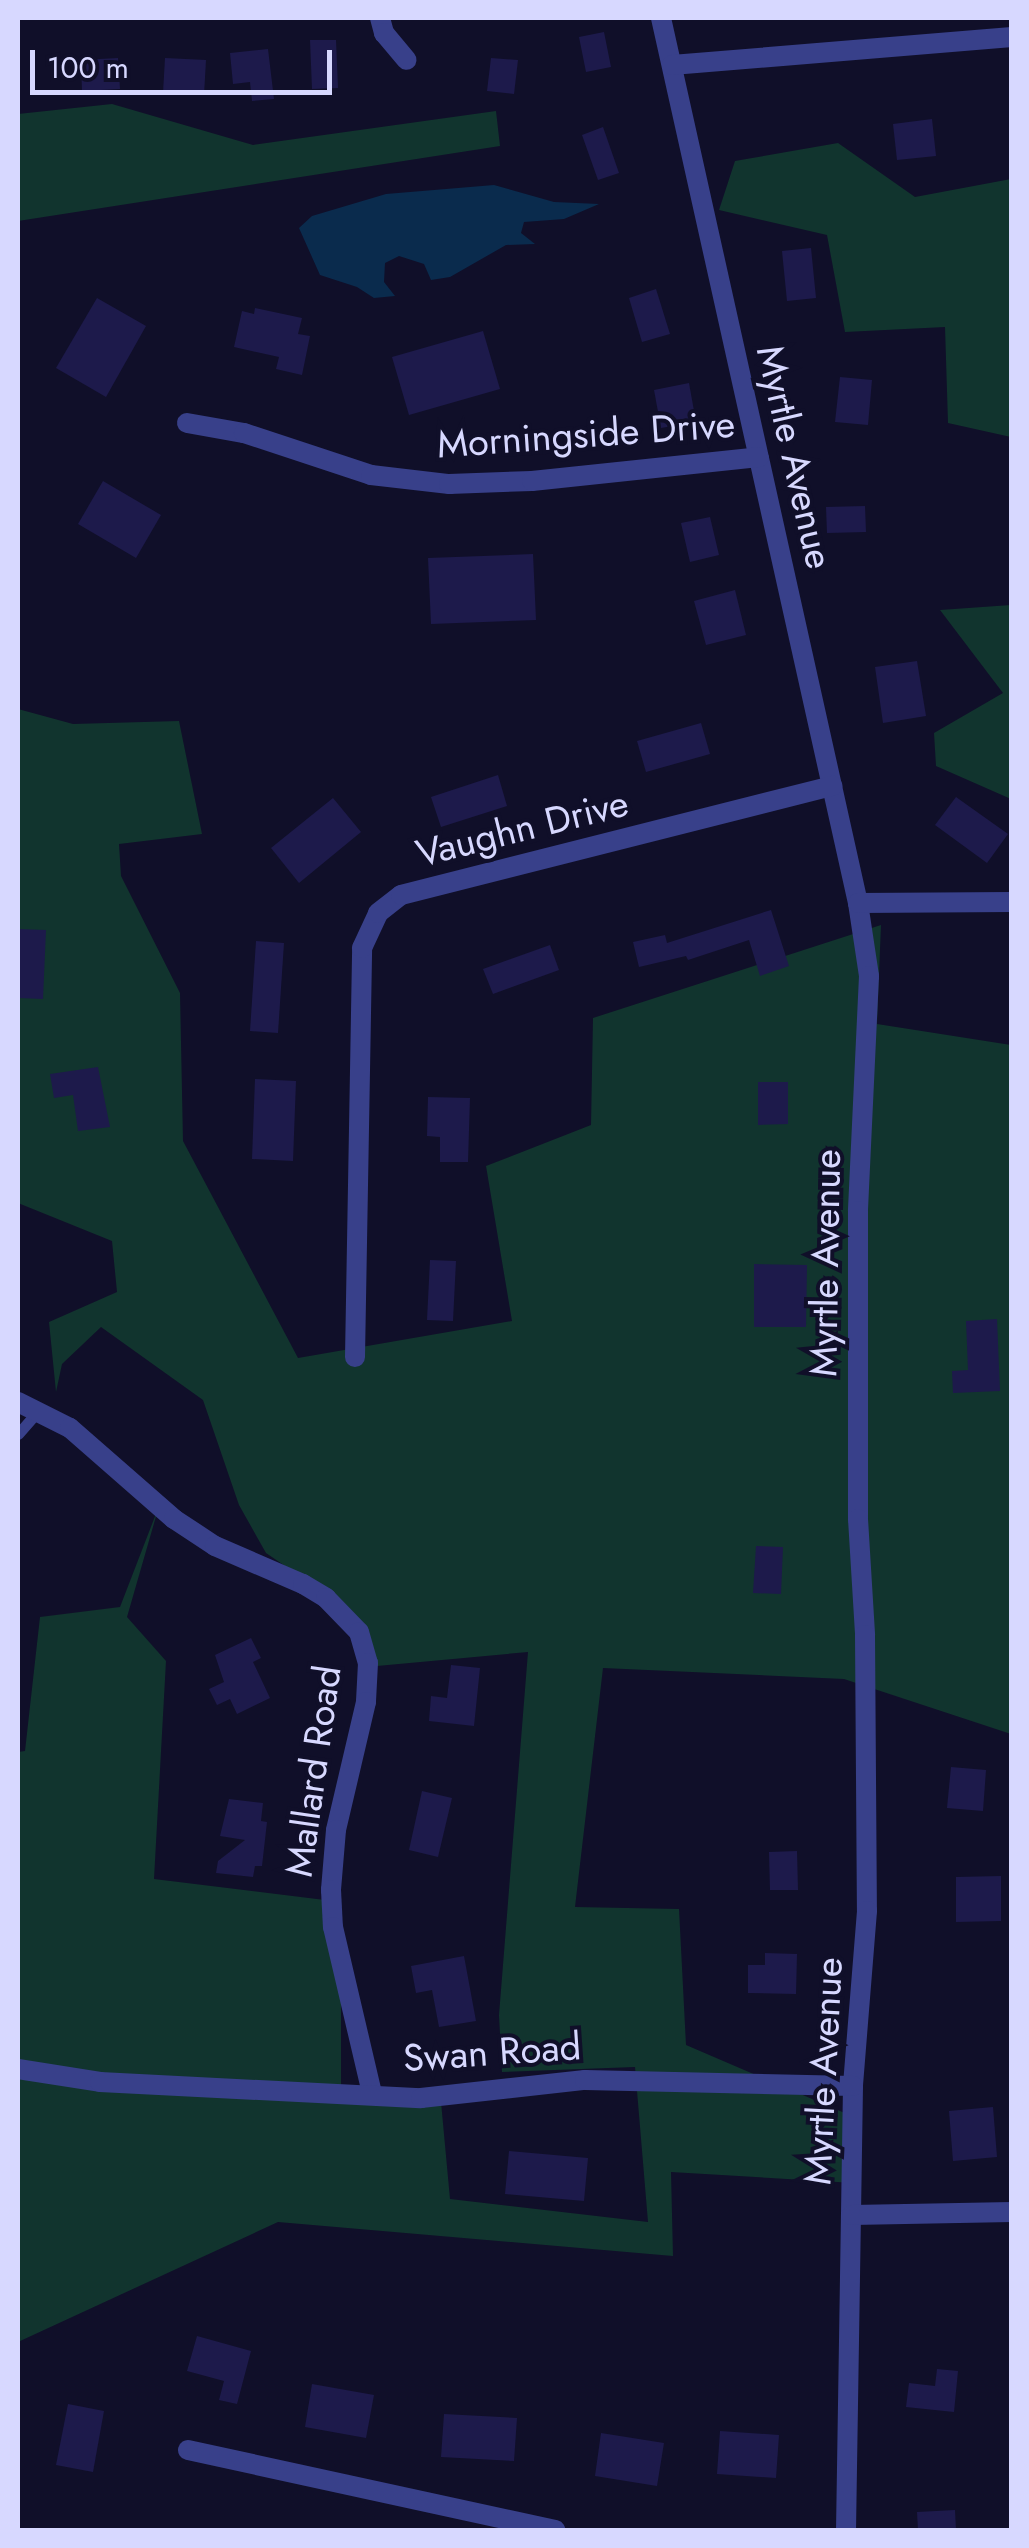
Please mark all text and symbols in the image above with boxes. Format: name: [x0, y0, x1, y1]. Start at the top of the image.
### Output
scale bar: [35, 30, 338, 92]
text: 100 m: [47, 46, 129, 89]
street label: Myrtle Avenue: [747, 341, 843, 573]
street label: Morningside Drive: [436, 401, 736, 467]
street label: Vaughn Drive: [411, 780, 633, 876]
street label: Myrtle Avenue: [800, 1149, 850, 1377]
street label: Mallard Road: [276, 1662, 350, 1880]
street label: Myrtle Avenue: [794, 1956, 852, 2186]
street label: Swan Road: [401, 2023, 583, 2081]

